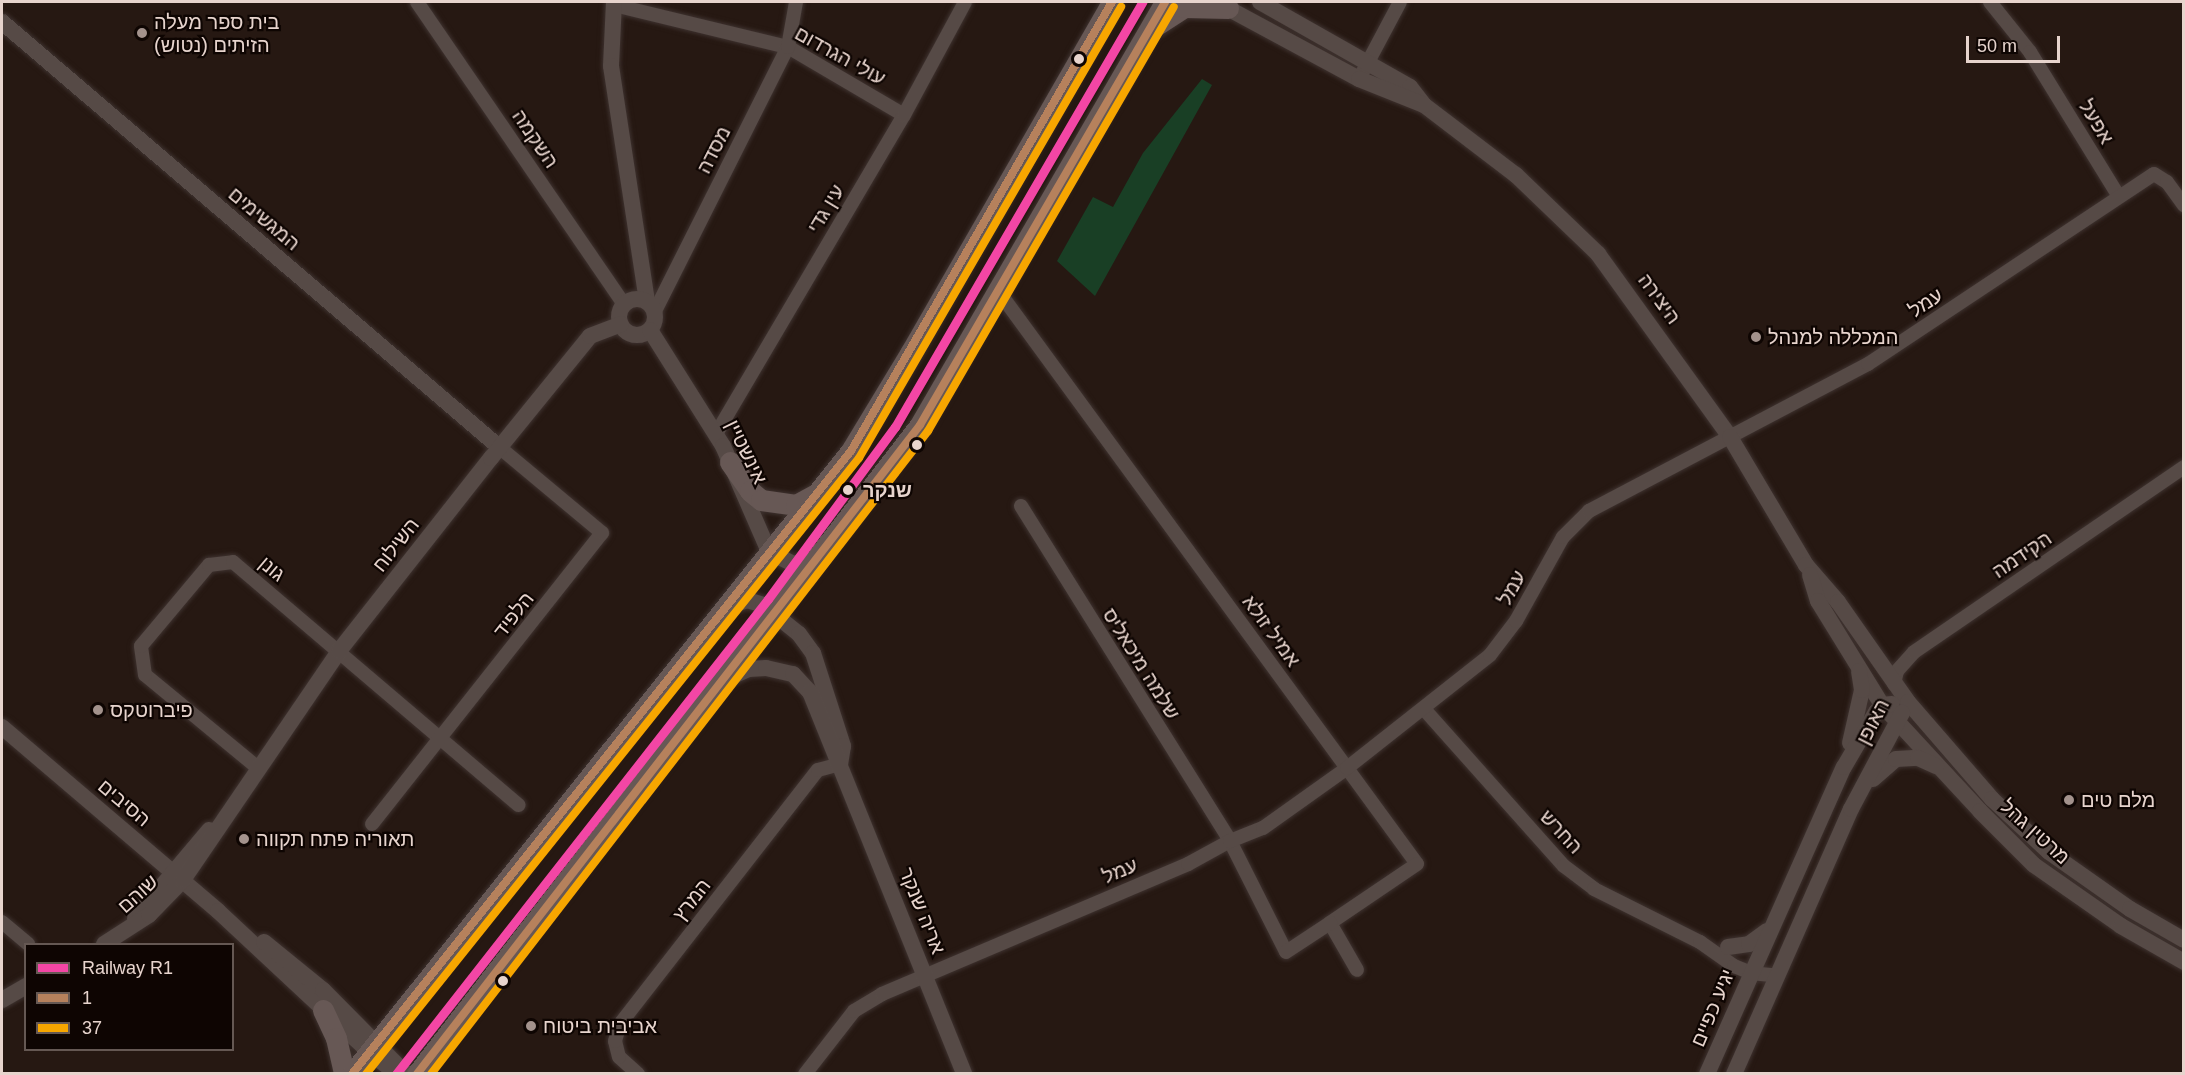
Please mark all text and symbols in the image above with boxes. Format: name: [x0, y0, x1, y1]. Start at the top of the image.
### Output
place label: בית ספר מעלה הזיתים (נטוש): [154, 10, 280, 57]
street label: עולי הגרדום: [791, 21, 889, 91]
scale bar: [1969, 24, 2064, 62]
marker: בית ספר מעלה הזיתים (נטוש): [135, 26, 149, 40]
text: 50 m: [1977, 36, 2017, 56]
unlabelled marker: [1073, 53, 1085, 65]
street label: אפעל: [2074, 96, 2118, 148]
street label: השקמה: [507, 105, 563, 173]
street label: מסדה: [692, 122, 736, 178]
street label: עין גדי: [802, 180, 850, 238]
street label: המגשימים: [223, 182, 305, 256]
street label: היצירה: [1633, 269, 1685, 329]
street label: עמל: [1904, 283, 1948, 323]
place label: המכללה למנהל: [1768, 325, 1898, 349]
marker: המכללה למנהל: [1749, 330, 1763, 344]
street label: אינשטיין: [720, 416, 772, 488]
unlabelled marker: [911, 439, 923, 451]
place label: שנקר: [863, 478, 912, 502]
marker: שנקר: [838, 480, 858, 500]
street label: השילוח: [368, 513, 424, 577]
street label: הקידמה: [1988, 526, 2056, 584]
street label: גונן: [254, 551, 290, 587]
street label: עמל: [1493, 567, 1531, 609]
street label: הלפיד: [489, 587, 539, 643]
street label: אמיל זולא: [1237, 591, 1305, 671]
street label: שלמה מיכאליס: [1097, 604, 1185, 724]
street label: האופן: [1851, 695, 1895, 749]
place label: פיברוטקס: [110, 698, 193, 722]
marker: פיברוטקס: [91, 703, 105, 717]
street label: הסיבים: [93, 774, 155, 832]
place label: מלם טים: [2081, 788, 2155, 812]
marker: מלם טים: [2062, 793, 2076, 807]
street label: מרטין גהל: [1995, 795, 2075, 869]
street label: החרש: [1535, 805, 1587, 859]
place label: תאוריה פתח תקווה: [256, 827, 414, 851]
marker: תאוריה פתח תקווה: [237, 832, 251, 846]
street label: עמל: [1099, 853, 1141, 889]
street label: אריה שנקר: [894, 864, 950, 958]
street label: שוהם: [113, 870, 163, 918]
street label: המרץ: [668, 874, 716, 926]
legend: [24, 943, 234, 1051]
text: Railway R1: [82, 958, 173, 978]
street label: יגיע כפיים: [1686, 966, 1740, 1050]
unlabelled marker: [497, 975, 509, 987]
text: 1: [82, 988, 92, 1008]
place label: אביבית ביטוח: [543, 1014, 657, 1038]
text: 37: [82, 1018, 102, 1038]
marker: אביבית ביטוח: [524, 1019, 538, 1033]

